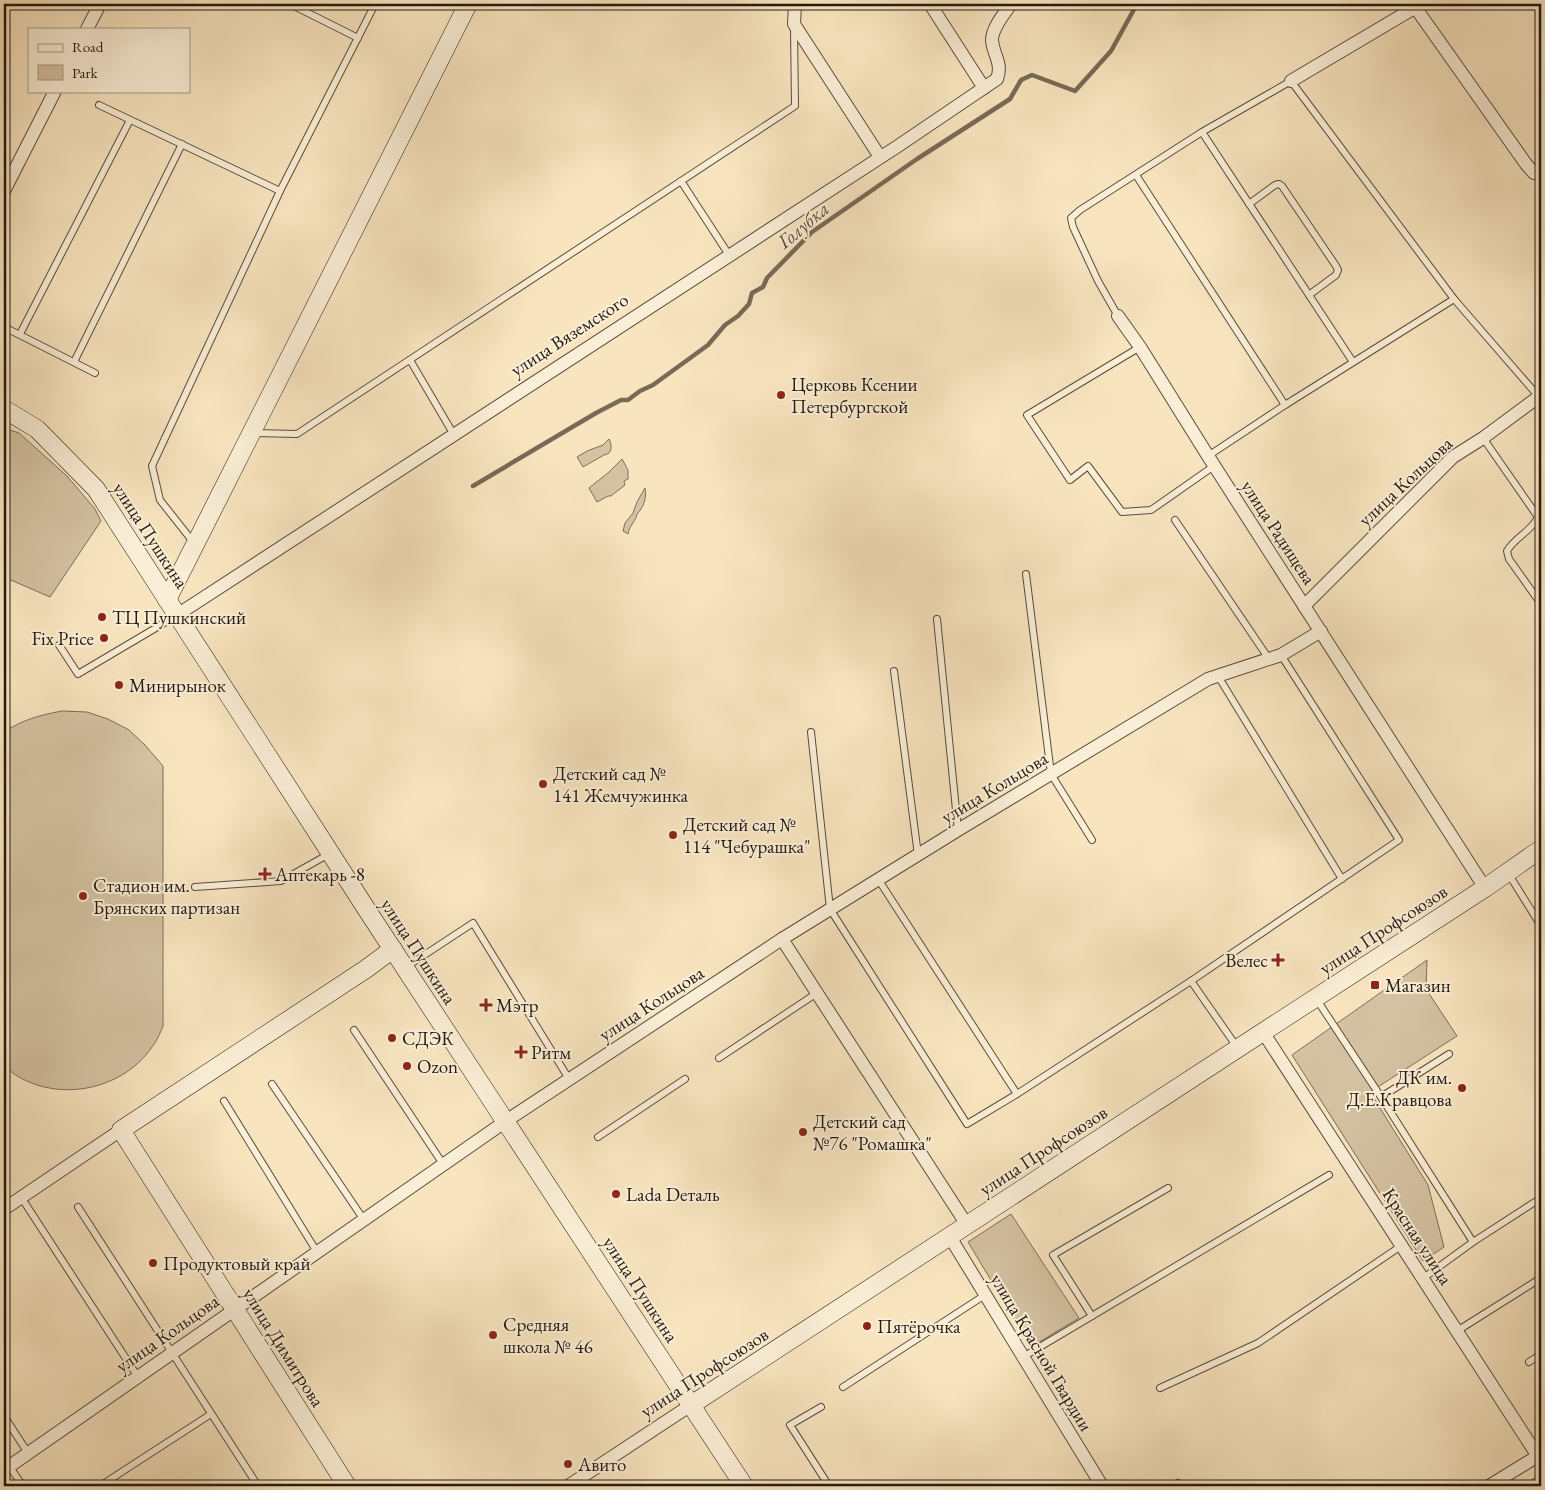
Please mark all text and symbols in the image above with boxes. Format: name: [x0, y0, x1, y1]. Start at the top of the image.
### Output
legend: [28, 28, 190, 92]
text: Road: [72, 37, 104, 56]
text: Park: [72, 63, 99, 82]
water label: Голубка: [771, 196, 834, 255]
street label: улица Вяземского: [505, 287, 633, 382]
place label: Церковь Ксении Петербургской: [791, 372, 918, 419]
marker: Церковь Ксении Петербургской: [775, 389, 787, 401]
street label: улица Кольцова: [1353, 431, 1458, 532]
street label: улица Радищева: [1235, 475, 1322, 590]
street label: улица Пушкина: [107, 477, 195, 594]
place label: ТЦ Пушкинский: [112, 605, 246, 630]
marker: ТЦ Пушкинский: [96, 611, 108, 623]
place label: Fix Price: [31, 626, 94, 651]
marker: Fix Price: [98, 632, 110, 644]
place label: Минирынок: [129, 673, 226, 698]
marker: Минирынок: [113, 679, 125, 691]
street label: улица Кольцова: [936, 745, 1053, 829]
place label: Детский сад № 141 Жемчужинка: [553, 761, 689, 808]
marker: Детский сад № 141 Жемчужинка: [537, 778, 549, 790]
place label: Детский сад № 114 "Чебурашка": [683, 812, 810, 859]
marker: Детский сад № 114 "Чебурашка": [667, 829, 679, 841]
place label: Аптекарь -8: [274, 862, 365, 887]
marker: Аптекарь -8: [259, 868, 271, 880]
place label: Стадион им. Брянских партизан: [93, 873, 240, 920]
street label: улица Профсоюзов: [1314, 879, 1452, 980]
marker: Стадион им. Брянских партизан: [77, 890, 89, 902]
street label: улица Пушкина: [375, 893, 463, 1010]
place label: Велес: [1225, 948, 1268, 973]
marker: Велес: [1272, 954, 1284, 966]
street label: улица Кольцова: [594, 960, 709, 1047]
place label: Магазин: [1385, 973, 1451, 998]
marker: Магазин: [1369, 979, 1381, 991]
place label: Мэтр: [496, 993, 539, 1018]
marker: Мэтр: [480, 999, 492, 1011]
place label: СДЭК: [402, 1026, 454, 1051]
marker: СДЭК: [386, 1032, 398, 1044]
place label: Ритм: [531, 1040, 571, 1065]
marker: Ритм: [515, 1046, 527, 1058]
place label: Ozon: [417, 1054, 458, 1079]
marker: Ozon: [401, 1060, 413, 1072]
place label: ДК им. Д.Е.Кравцова: [1347, 1065, 1452, 1112]
marker: ДК им. Д.Е.Кравцова: [1456, 1082, 1468, 1094]
street label: улица Профсоюзов: [974, 1100, 1112, 1201]
place label: Детский сад №76 "Ромашка": [813, 1109, 932, 1156]
marker: Детский сад №76 "Ромашка": [797, 1126, 809, 1138]
place label: Lada Dеталь: [626, 1182, 720, 1207]
street label: Красная улица: [1377, 1183, 1459, 1290]
marker: Lada Dеталь: [610, 1188, 622, 1200]
street label: улица Пушкина: [597, 1231, 685, 1348]
place label: Продуктовый край: [163, 1251, 310, 1276]
marker: Продуктовый край: [147, 1257, 159, 1269]
street label: улица Красной Гвардии: [984, 1269, 1099, 1436]
street label: улица Димитрова: [237, 1283, 330, 1412]
street label: улица Кольцова: [111, 1288, 224, 1378]
place label: Средняя школа № 46: [503, 1312, 593, 1359]
place label: Пятёрочка: [877, 1314, 961, 1339]
marker: Пятёрочка: [861, 1320, 873, 1332]
street label: улица Профсоюзов: [635, 1322, 773, 1423]
marker: Средняя школа № 46: [487, 1329, 499, 1341]
place label: Авито: [577, 1452, 626, 1477]
marker: Авито: [562, 1458, 574, 1470]

